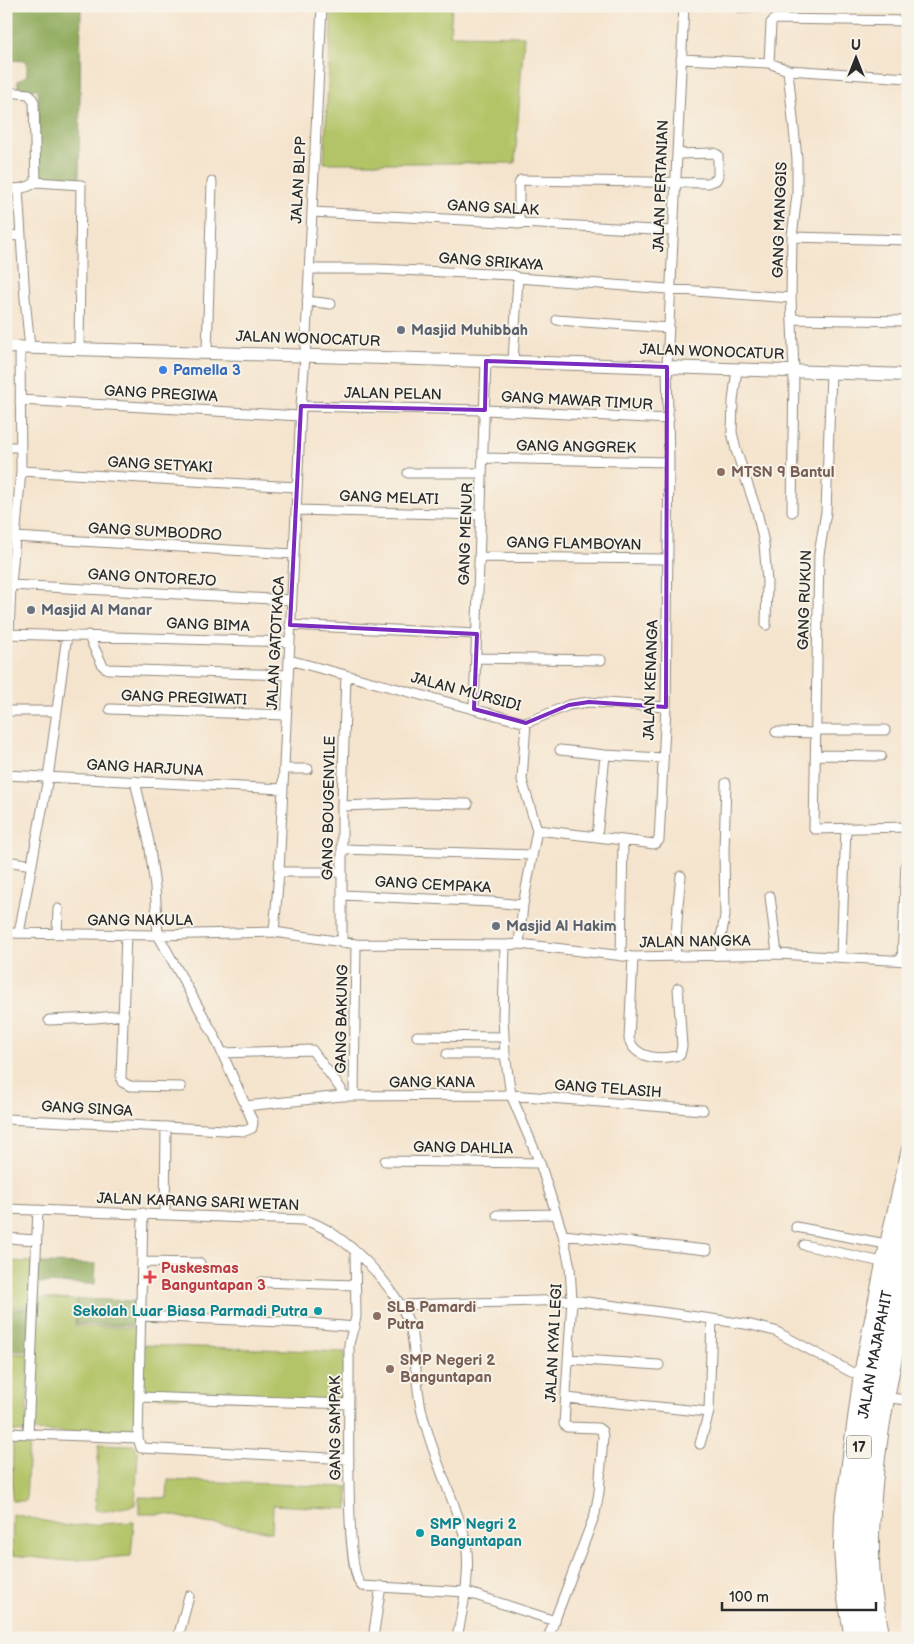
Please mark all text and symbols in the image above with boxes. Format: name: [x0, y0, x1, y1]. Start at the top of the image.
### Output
north arrow: [832, 32, 882, 82]
text: U: [851, 37, 861, 54]
street label: JALAN PERTANIAN: [649, 119, 673, 253]
street label: JALAN BLPP: [287, 135, 311, 224]
street label: GANG MANGGIS: [768, 162, 792, 278]
street label: GANG SALAK: [446, 196, 540, 220]
street label: GANG SRIKAYA: [438, 249, 545, 275]
place label: Masjid Muhibbah: [411, 321, 528, 340]
marker: Masjid Muhibbah: [395, 324, 407, 336]
street label: JALAN WONOCATUR: [235, 327, 381, 351]
street label: JALAN WONOCATUR: [639, 340, 785, 364]
place label: Pamella 3: [173, 361, 241, 380]
marker: Pamella 3: [157, 364, 169, 376]
street label: GANG PREGIWA: [104, 382, 219, 407]
street label: JALAN PELAN: [344, 384, 442, 404]
street label: GANG MAWAR TIMUR: [501, 388, 654, 414]
street label: GANG ANGGREK: [516, 436, 636, 458]
street label: GANG SETYAKI: [107, 453, 213, 477]
place label: MTSN 9 Bantul: [731, 463, 834, 482]
marker: MTSN 9 Bantul: [715, 466, 727, 478]
street label: GANG MENUR: [455, 482, 477, 586]
street label: GANG MELATI: [339, 487, 439, 509]
street label: GANG SUMBODRO: [87, 519, 223, 545]
street label: GANG FLAMBOYAN: [506, 533, 642, 555]
street label: GANG RUKUN: [794, 550, 816, 650]
street label: GANG ONTOREJO: [87, 565, 217, 591]
street label: JALAN GATOTKACA: [263, 575, 289, 710]
place label: Masjid Al Manar: [41, 601, 153, 620]
marker: Masjid Al Manar: [25, 604, 37, 616]
street label: GANG BIMA: [166, 614, 251, 636]
street label: JALAN KENANGA: [639, 618, 663, 741]
street label: JALAN MURSIDI: [409, 668, 524, 716]
street label: GANG PREGIWATI: [121, 686, 248, 710]
street label: GANG BOUGENVILE: [318, 736, 340, 880]
street label: GANG HARJUNA: [86, 755, 205, 781]
street label: GANG CEMPAKA: [374, 872, 493, 898]
street label: GANG NAKULA: [87, 911, 194, 930]
place label: Masjid Al Hakim: [506, 917, 617, 936]
marker: Masjid Al Hakim: [490, 920, 502, 932]
street label: JALAN NANGKA: [639, 932, 752, 952]
street label: GANG BAKUNG: [332, 964, 352, 1074]
street label: GANG KANA: [389, 1073, 476, 1092]
street label: GANG TELASIH: [554, 1076, 662, 1102]
street label: GANG SINGA: [41, 1097, 134, 1121]
street label: GANG DAHLIA: [413, 1138, 514, 1158]
street label: JALAN KARANG SARI WETAN: [96, 1189, 300, 1215]
place label: Puskesmas Banguntapan 3: [161, 1259, 266, 1295]
marker: Puskesmas Banguntapan 3: [143, 1270, 157, 1284]
street label: JALAN KYAI LEGI: [541, 1283, 567, 1403]
street label: JALAN MAJAPAHIT: [854, 1289, 897, 1420]
place label: SLB Pamardi Putra: [387, 1298, 476, 1334]
place label: Sekolah Luar Biasa Parmadi Putra: [73, 1302, 308, 1321]
marker: Sekolah Luar Biasa Parmadi Putra: [312, 1305, 324, 1317]
marker: SLB Pamardi Putra: [371, 1310, 383, 1322]
place label: SMP Negeri 2 Banguntapan: [400, 1351, 495, 1387]
marker: SMP Negeri 2 Banguntapan: [384, 1363, 396, 1375]
street label: GANG SAMPAK: [326, 1375, 345, 1480]
road number: 17: [846, 1435, 872, 1458]
place label: SMP Negri 2 Banguntapan: [430, 1515, 522, 1551]
marker: SMP Negri 2 Banguntapan: [414, 1527, 426, 1539]
scale bar: [722, 1579, 875, 1611]
text: 100 m: [729, 1588, 769, 1607]

